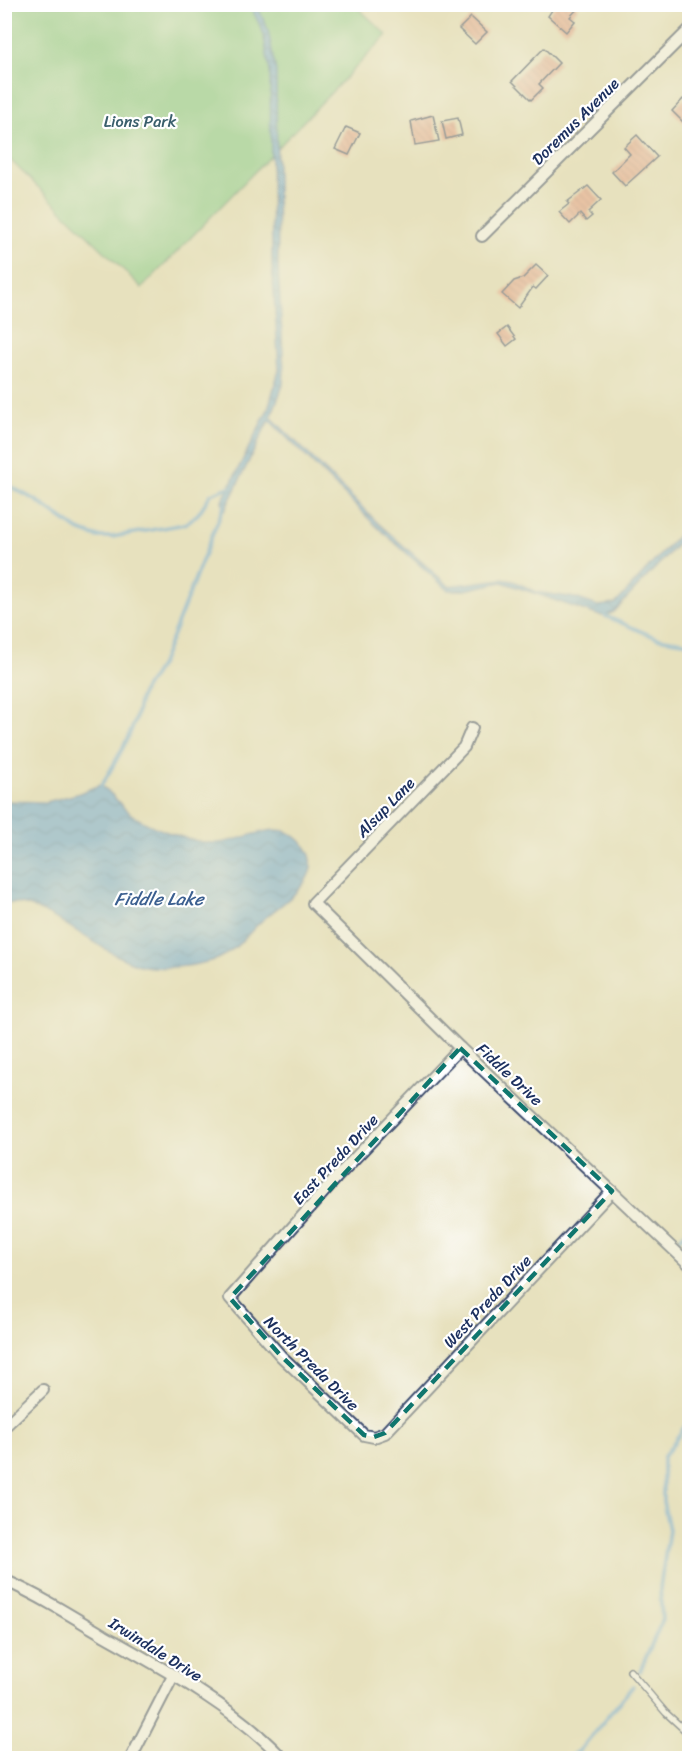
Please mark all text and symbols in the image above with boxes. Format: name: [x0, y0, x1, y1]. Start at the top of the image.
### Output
street label: Doremus Avenue: [524, 70, 627, 172]
park label: Lions Park: [104, 107, 177, 136]
street label: Alsup Lane: [348, 770, 422, 845]
water label: Fiddle Lake: [115, 883, 205, 915]
street label: Fiddle Drive: [469, 1035, 550, 1113]
street label: East Preda Drive: [285, 1107, 386, 1212]
street label: West Preda Drive: [436, 1248, 539, 1355]
street label: North Preda Drive: [257, 1308, 367, 1418]
street label: Irwindale Drive: [102, 1608, 208, 1690]

